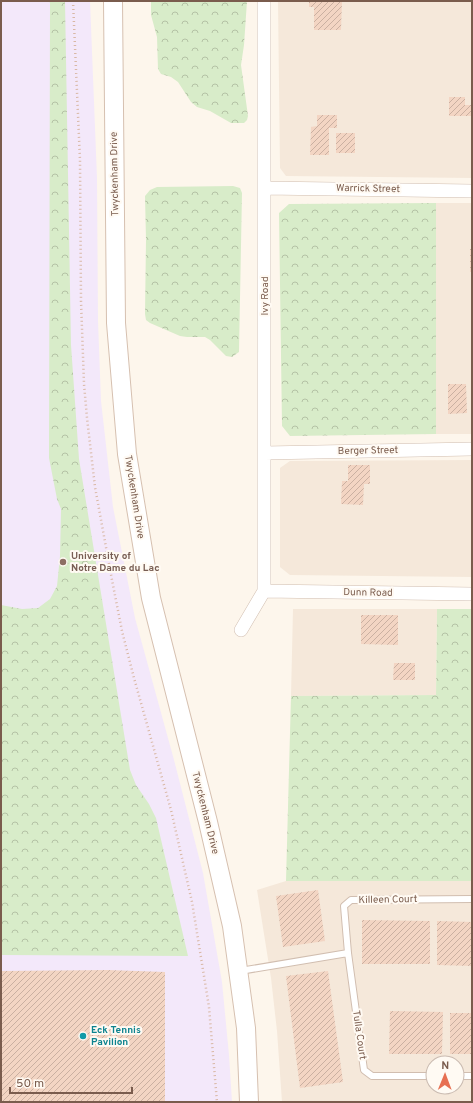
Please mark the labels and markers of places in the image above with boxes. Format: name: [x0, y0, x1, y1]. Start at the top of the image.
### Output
place label: University of Notre Dame du Lac: [71, 550, 160, 575]
marker: University of Notre Dame du Lac: [58, 557, 68, 567]
place label: Eck Tennis Pavilion: [91, 1024, 141, 1049]
marker: Eck Tennis Pavilion: [78, 1031, 88, 1041]

